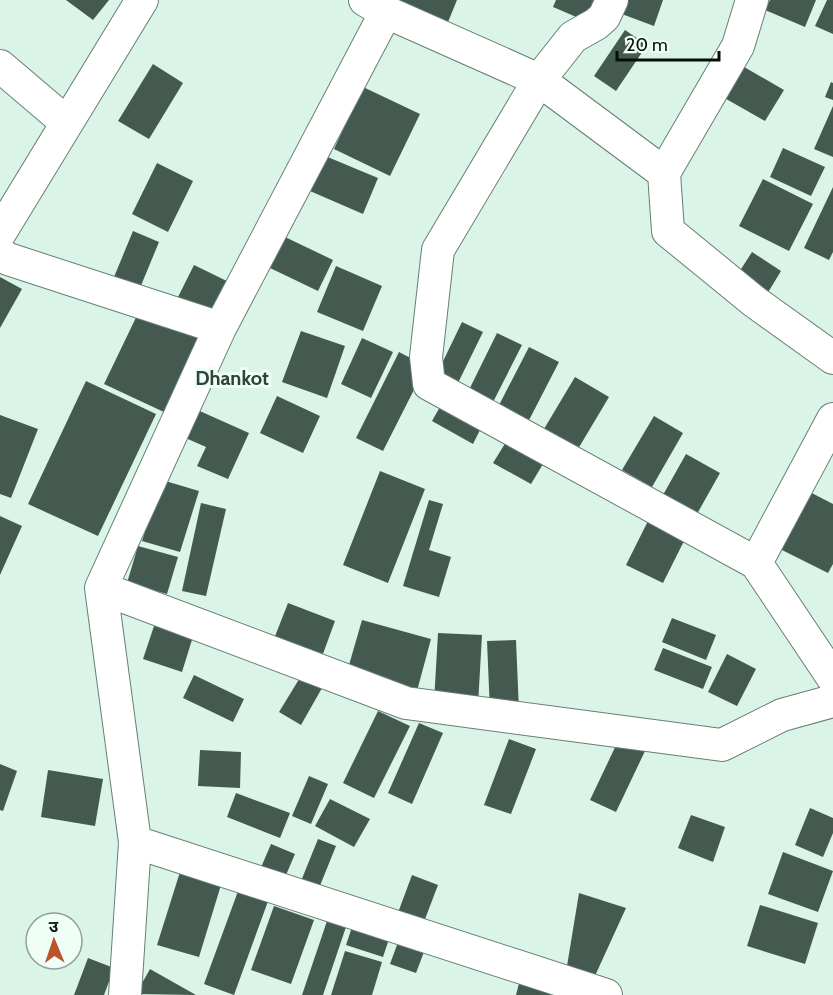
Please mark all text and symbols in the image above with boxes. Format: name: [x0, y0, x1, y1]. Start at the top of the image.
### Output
scale bar: [617, 24, 719, 62]
text: 20 m: [626, 34, 668, 56]
district label: Dhankot: [195, 366, 269, 390]
north arrow: [24, 911, 84, 971]
text: उ: [48, 917, 59, 936]

